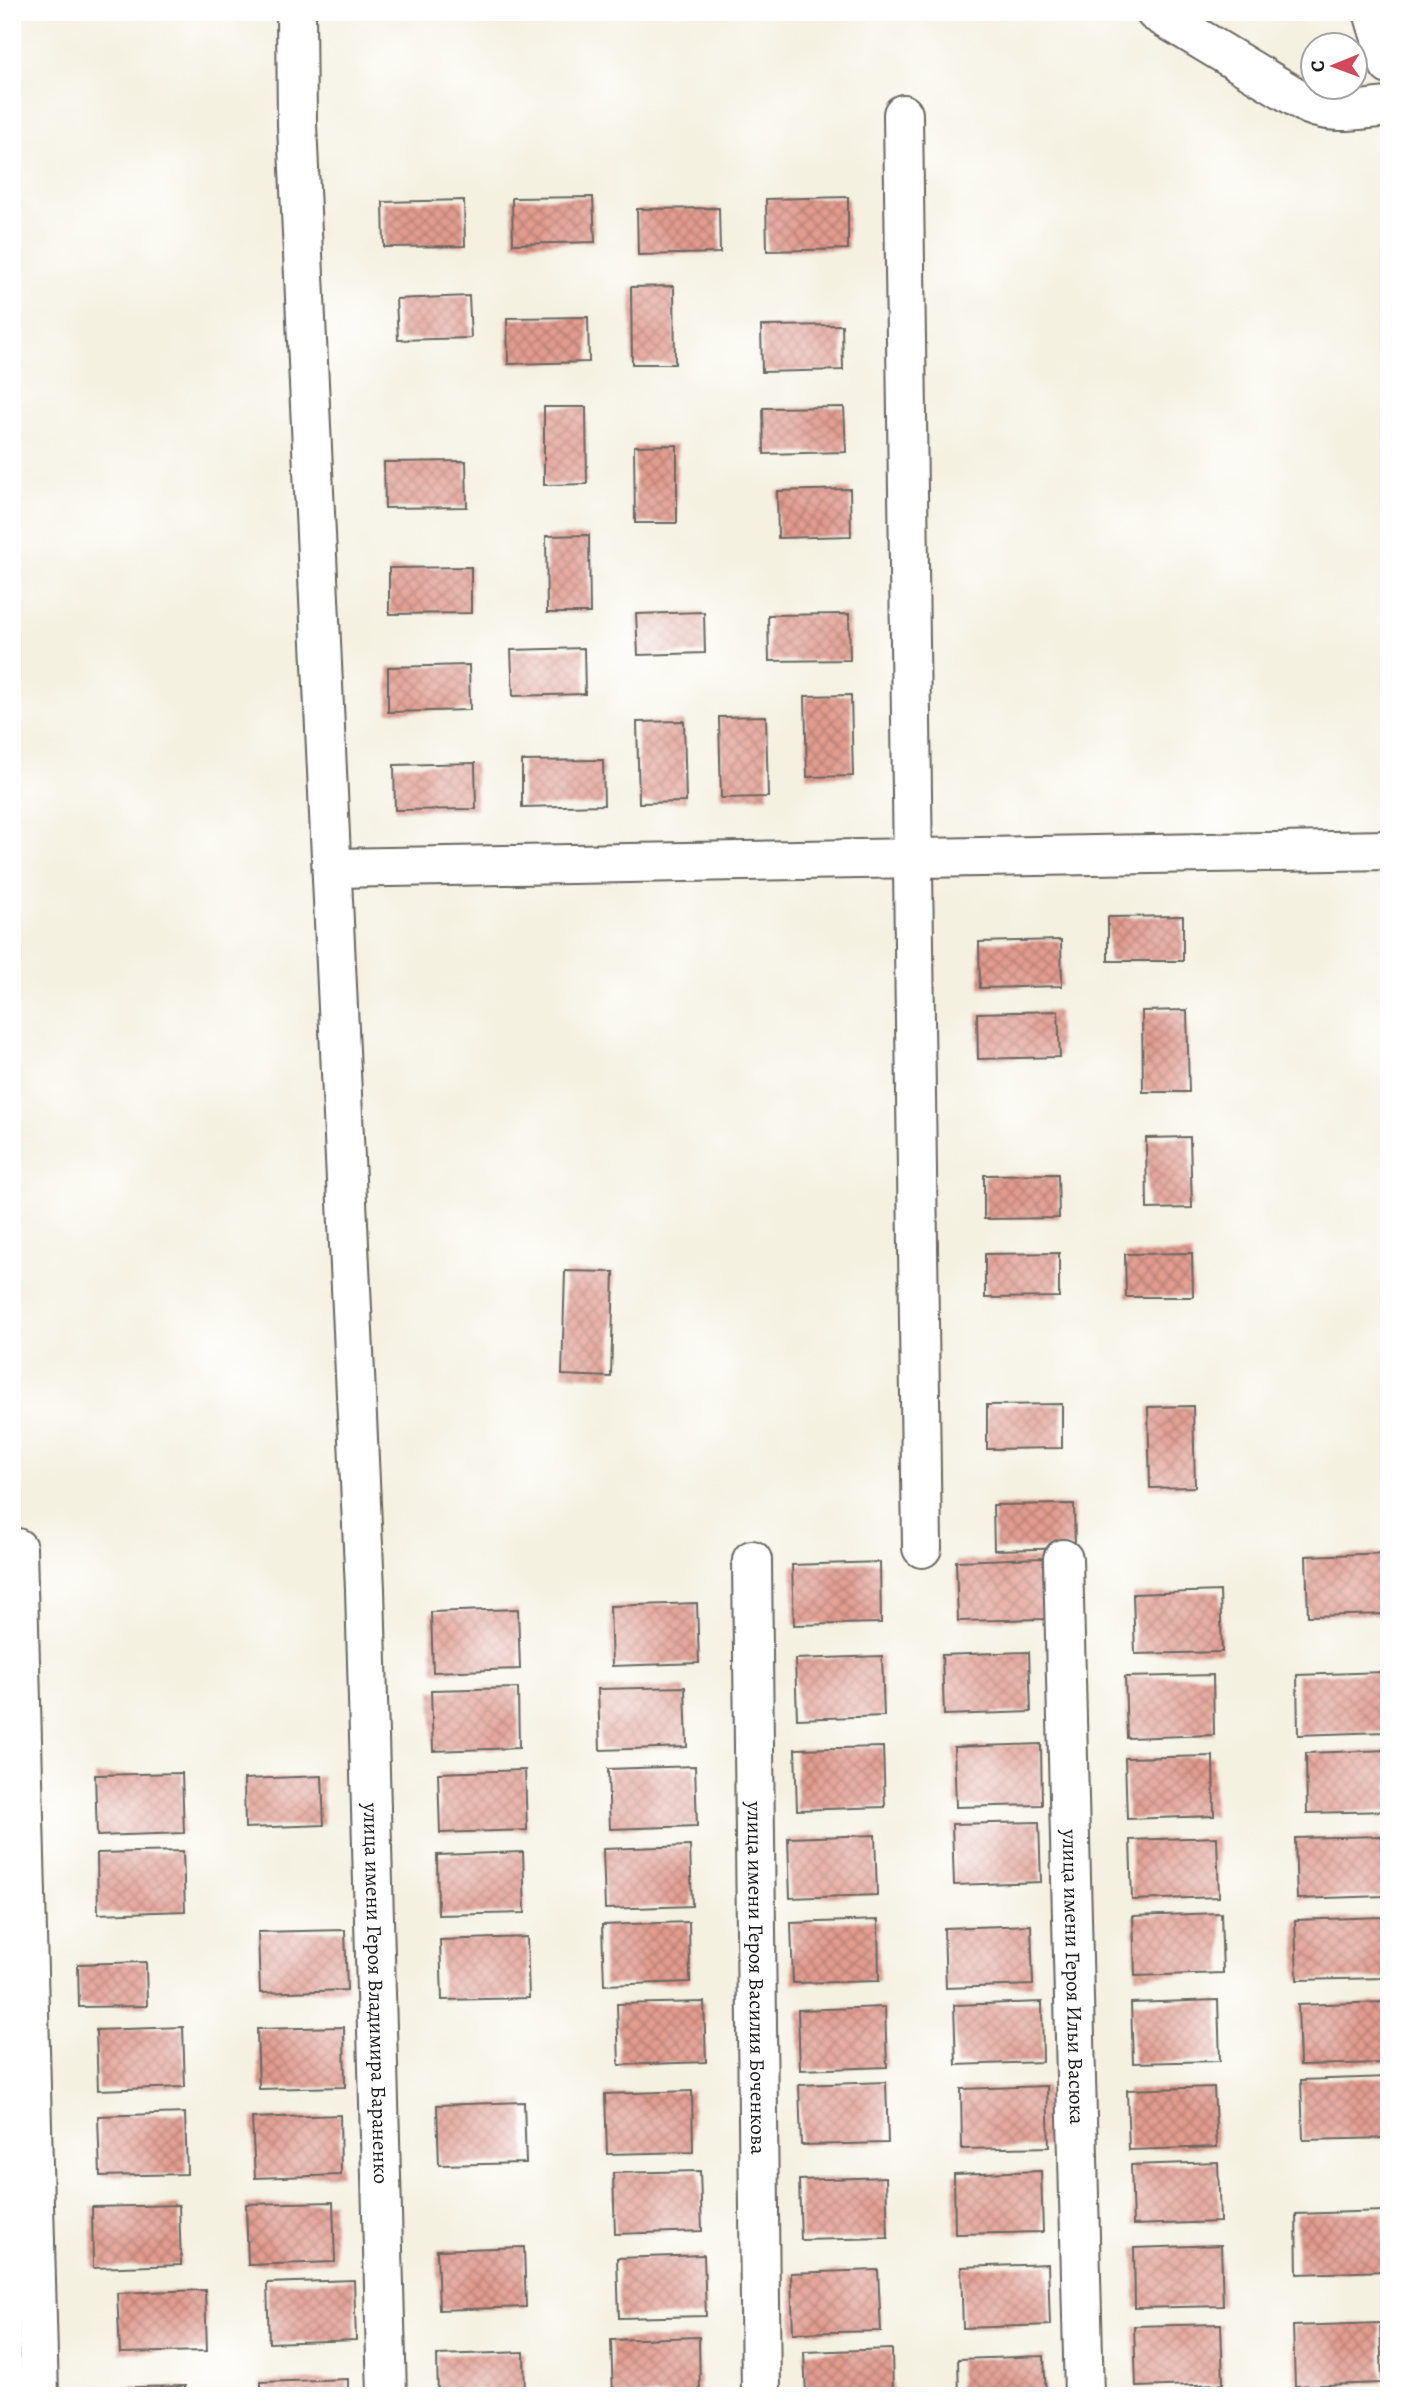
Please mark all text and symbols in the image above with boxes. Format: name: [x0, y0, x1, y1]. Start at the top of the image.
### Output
north arrow: [1300, 32, 1370, 102]
text: С: [1305, 60, 1331, 72]
street label: улица имени Героя Василия Боченкова: [741, 1800, 772, 2155]
street label: улица имени Героя Владимира Бараненко: [357, 1801, 395, 2184]
street label: улица имени Героя Ильи Васюка: [1056, 1828, 1091, 2125]

